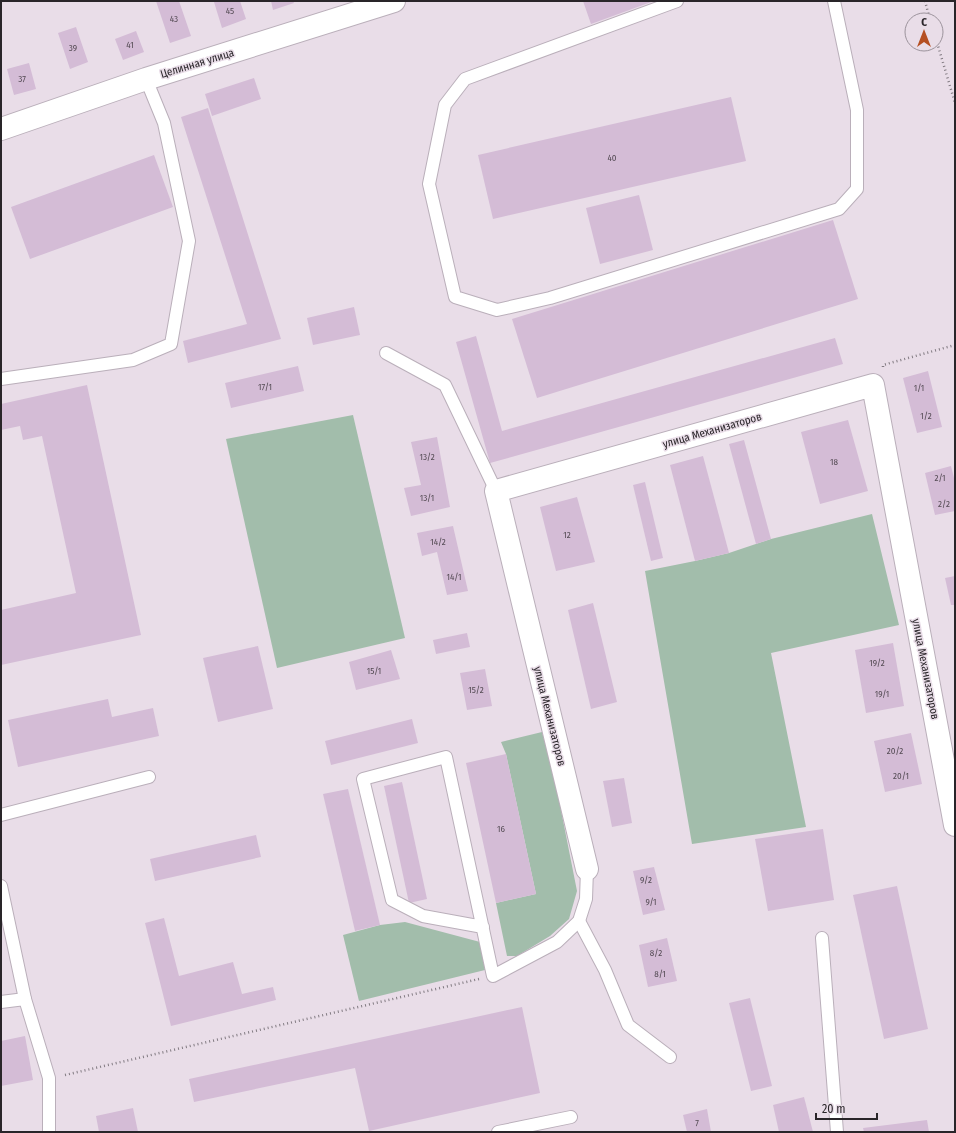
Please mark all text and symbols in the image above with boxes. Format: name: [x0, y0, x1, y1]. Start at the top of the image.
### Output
house number: 45: [226, 6, 234, 16]
north arrow: [904, 12, 944, 52]
house number: 43: [170, 14, 178, 24]
text: С: [921, 16, 927, 29]
house number: 41: [126, 40, 134, 50]
house number: 39: [69, 43, 77, 53]
street label: Целинная улица: [159, 46, 235, 81]
house number: 37: [18, 74, 26, 84]
house number: 40: [607, 153, 617, 163]
house number: 17/1: [258, 382, 272, 392]
house number: 1/1: [914, 383, 924, 393]
street label: улица Механизаторов: [661, 410, 763, 451]
house number: 1/2: [920, 411, 932, 421]
house number: 13/2: [419, 452, 435, 462]
house number: 18: [830, 457, 839, 467]
house number: 2/1: [934, 473, 946, 483]
house number: 13/1: [420, 493, 434, 503]
house number: 2/2: [938, 499, 950, 509]
house number: 12: [563, 530, 571, 540]
house number: 14/2: [430, 537, 446, 547]
house number: 14/1: [447, 572, 461, 582]
street label: улица Механизаторов: [909, 618, 942, 720]
house number: 19/2: [869, 658, 885, 668]
street label: улица Механизаторов: [531, 665, 568, 767]
house number: 15/1: [367, 666, 381, 676]
house number: 15/2: [468, 685, 484, 695]
house number: 19/1: [875, 689, 889, 699]
house number: 20/2: [887, 746, 903, 756]
house number: 20/1: [893, 771, 909, 781]
house number: 16: [497, 824, 506, 834]
house number: 9/2: [640, 875, 652, 885]
house number: 9/1: [645, 897, 657, 907]
house number: 8/2: [650, 948, 662, 958]
house number: 8/1: [654, 969, 666, 979]
scale bar: [816, 1095, 877, 1121]
text: 20 m: [822, 1102, 846, 1116]
house number: 7: [695, 1118, 699, 1128]

